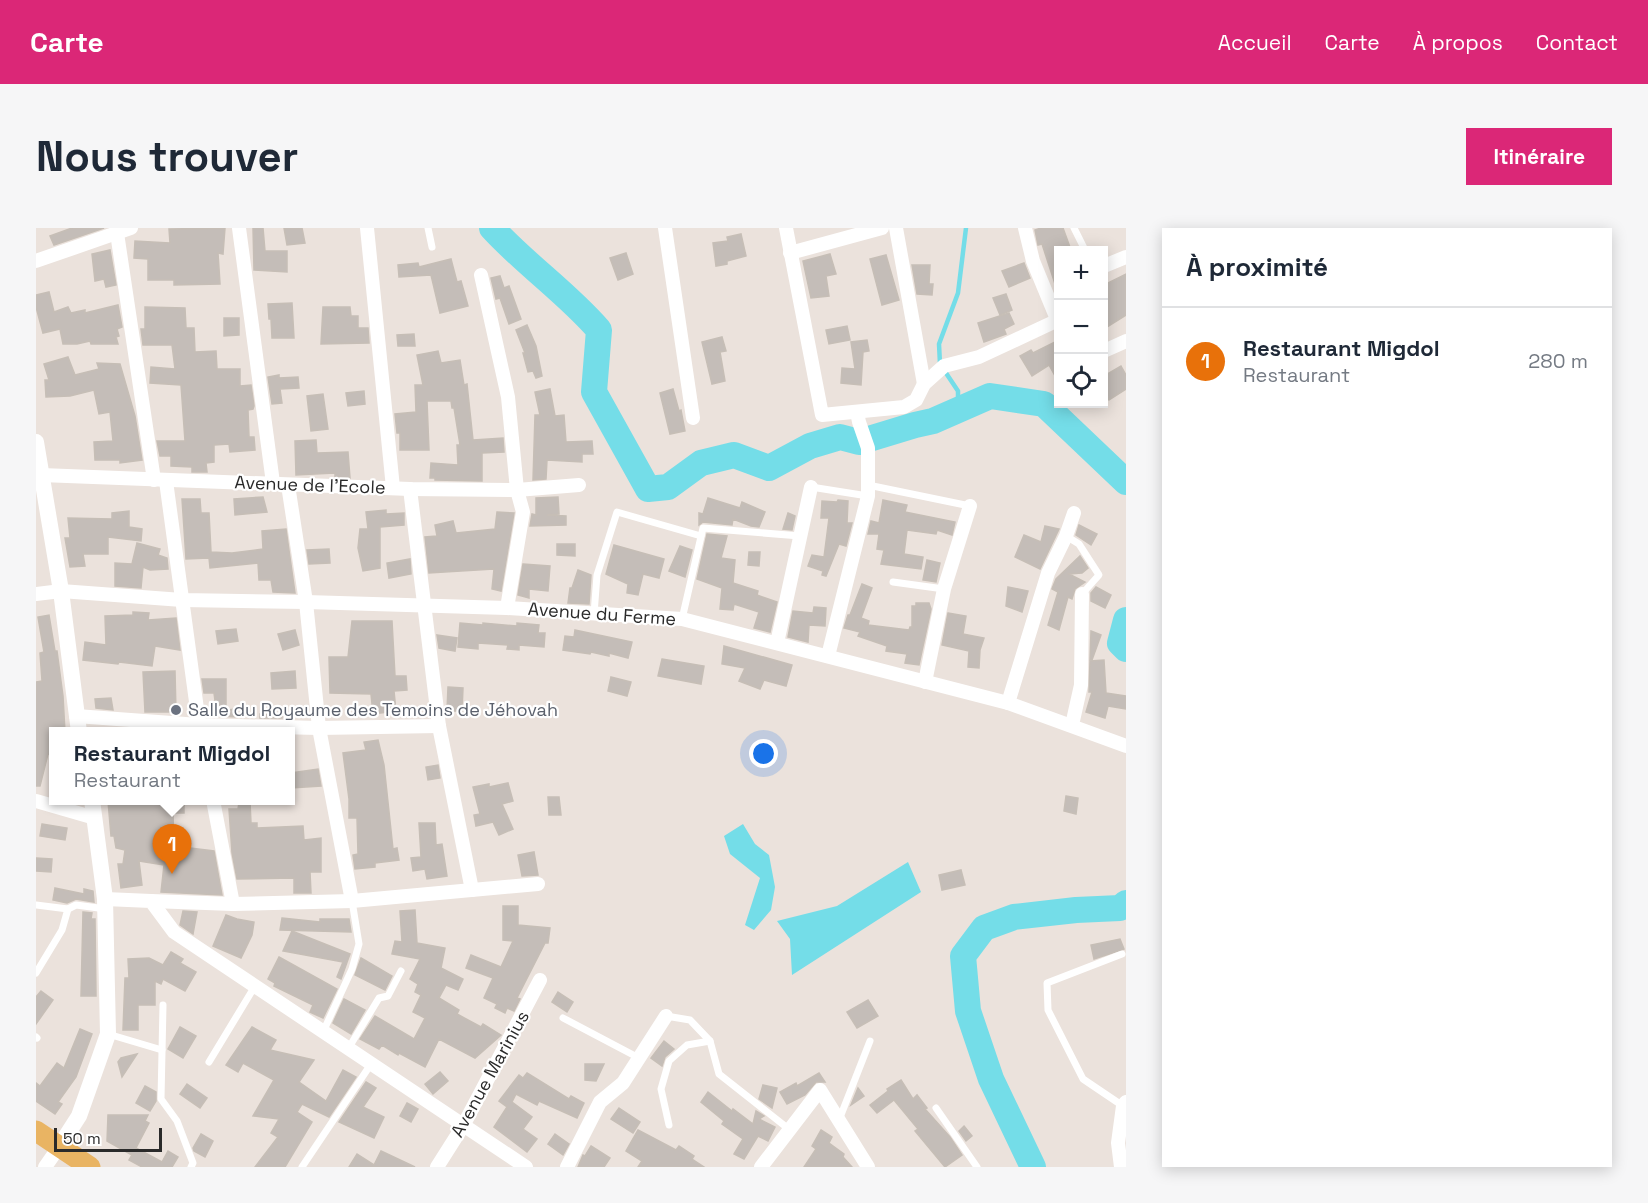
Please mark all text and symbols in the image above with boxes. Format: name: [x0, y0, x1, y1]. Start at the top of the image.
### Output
text: Carte: [30, 24, 104, 60]
text: Accueil: [1218, 29, 1292, 56]
text: Carte: [1325, 29, 1380, 56]
text: À propos: [1413, 29, 1503, 56]
text: Contact: [1536, 29, 1618, 56]
button: Itinéraire: [1466, 128, 1612, 185]
text: Nous trouver: [36, 130, 298, 183]
map controls: [1054, 246, 1108, 408]
button: +: [1054, 246, 1108, 300]
text: À proximité: [1186, 250, 1328, 284]
button: −: [1054, 300, 1108, 354]
text: Restaurant Migdol: [1243, 334, 1440, 362]
text: 1: [1201, 348, 1210, 374]
text: 280 m: [1528, 348, 1588, 374]
button: locate: [1054, 354, 1108, 408]
text: Restaurant: [1243, 362, 1350, 388]
street label: Avenue de l'Ecole: [234, 470, 386, 499]
street label: Avenue du Ferme: [527, 597, 677, 630]
place label: Salle du Royaume des Temoins de Jéhovah: [188, 698, 558, 721]
marker: Salle du Royaume des Temoins de Jéhovah: [169, 703, 183, 717]
popup: [49, 727, 295, 805]
text: Restaurant Migdol: [74, 739, 270, 767]
your location: [749, 739, 778, 768]
text: Restaurant: [74, 767, 181, 793]
pin: 1: [152, 824, 192, 874]
street label: Avenue Marinius: [445, 1006, 534, 1141]
scale bar: [54, 1125, 162, 1152]
text: 50 m: [63, 1128, 101, 1149]

